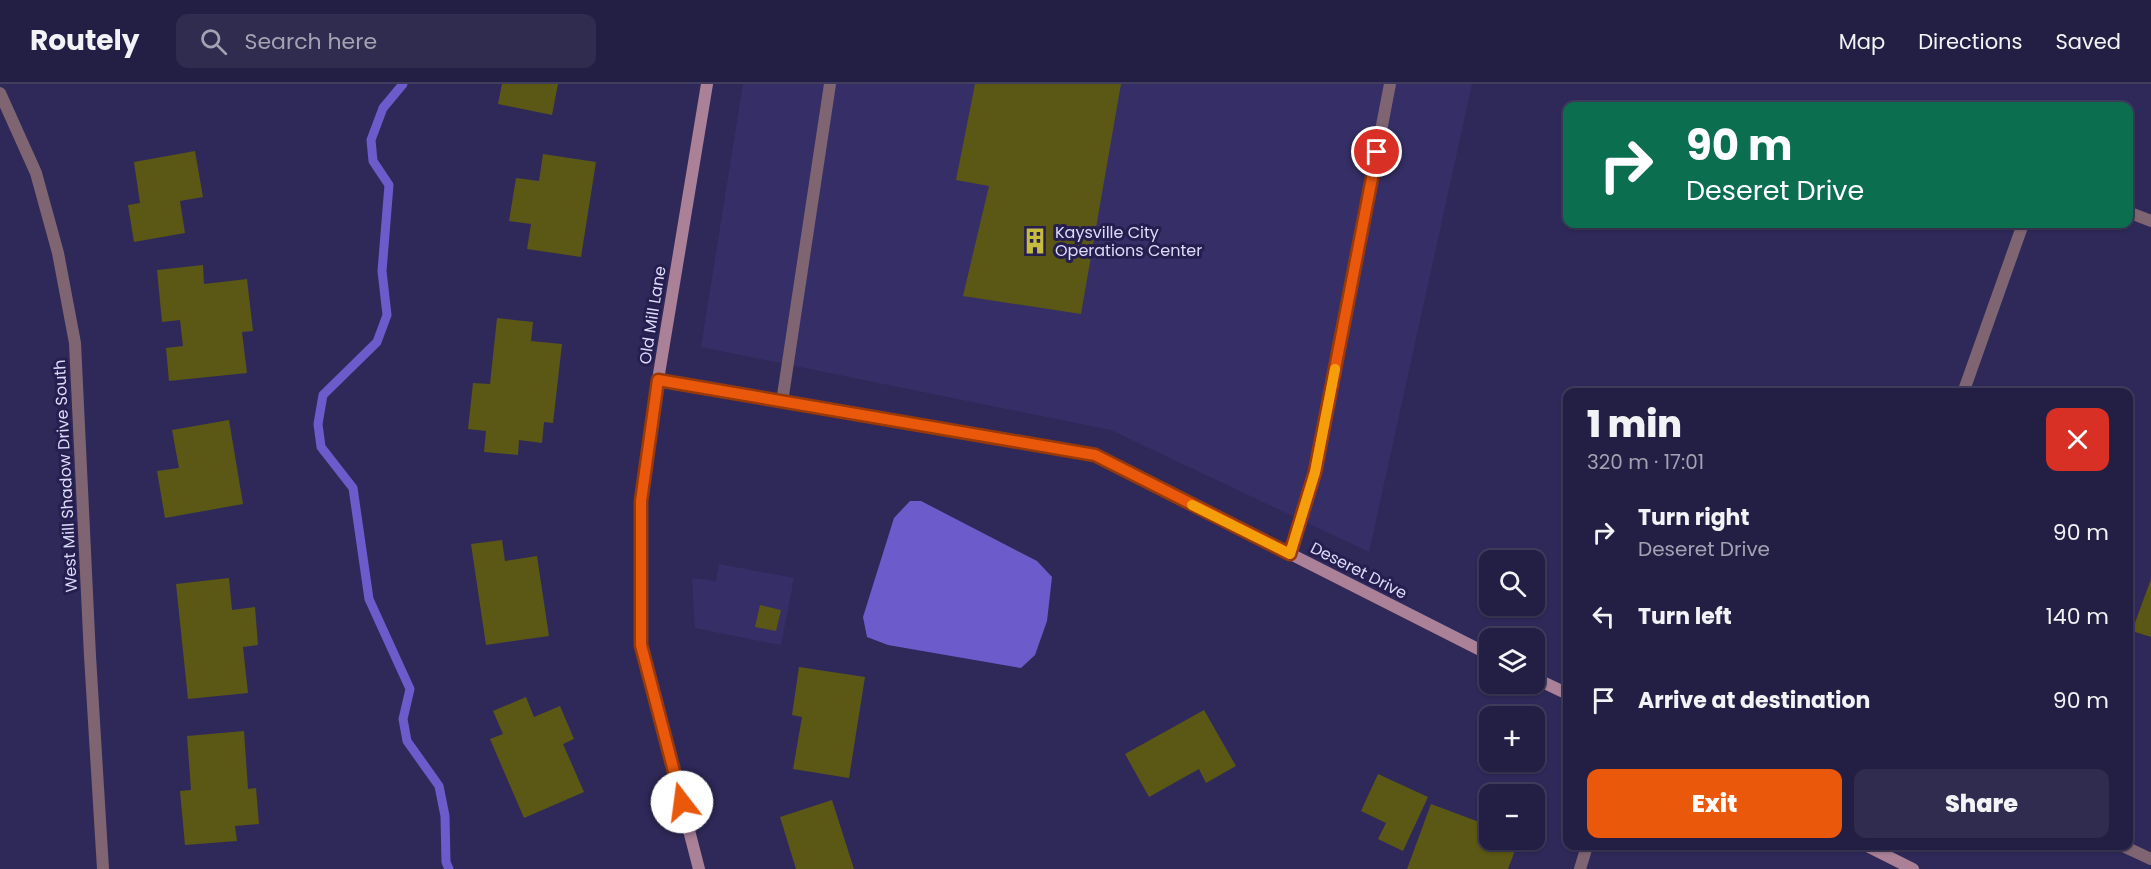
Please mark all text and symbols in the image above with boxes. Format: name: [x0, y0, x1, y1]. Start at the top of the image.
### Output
search box: [176, 14, 596, 68]
text: Routely: [30, 21, 140, 60]
icon: search: [197, 25, 230, 58]
text: Search here: [245, 26, 377, 57]
text: Map: [1839, 27, 1885, 56]
text: Directions: [1918, 27, 2022, 56]
text: Saved: [2055, 27, 2121, 56]
text: 90 m: [1686, 116, 1793, 175]
pin: [1351, 126, 1402, 177]
icon: right: [1587, 126, 1665, 204]
icon: arrive: [1360, 135, 1393, 168]
text: Deseret Drive: [1686, 172, 1864, 209]
place label: Kaysville City Operations Center: [1055, 221, 1202, 262]
building icon: Kaysville City Operations Center: [1020, 226, 1050, 256]
street label: Old Mill Lane: [633, 264, 672, 366]
street label: West Mill Shadow Drive South: [48, 359, 83, 593]
text: 1 min: [1587, 399, 1682, 450]
button: close: [2046, 408, 2109, 471]
text: 320 m · 17:01: [1587, 448, 1704, 476]
text: Turn right: [1638, 502, 1749, 533]
icon: right: [1587, 516, 1620, 549]
text: 90 m: [2053, 517, 2109, 548]
text: Deseret Drive: [1638, 535, 1770, 563]
street label: Deseret Drive: [1307, 536, 1411, 605]
map controls: [1479, 550, 1545, 850]
button: search: [1479, 550, 1545, 616]
icon: left: [1587, 600, 1620, 633]
text: Turn left: [1638, 601, 1732, 632]
text: 140 m: [2046, 601, 2109, 632]
button: layers: [1479, 628, 1545, 694]
icon: arrive: [1587, 684, 1620, 717]
text: Arrive at destination: [1638, 685, 1870, 716]
text: 90 m: [2053, 685, 2109, 716]
button: +: [1479, 706, 1545, 772]
button: Exit: [1587, 769, 1842, 838]
button: Share: [1854, 769, 2109, 838]
position arrow: [650, 770, 714, 834]
button: −: [1479, 784, 1545, 850]

